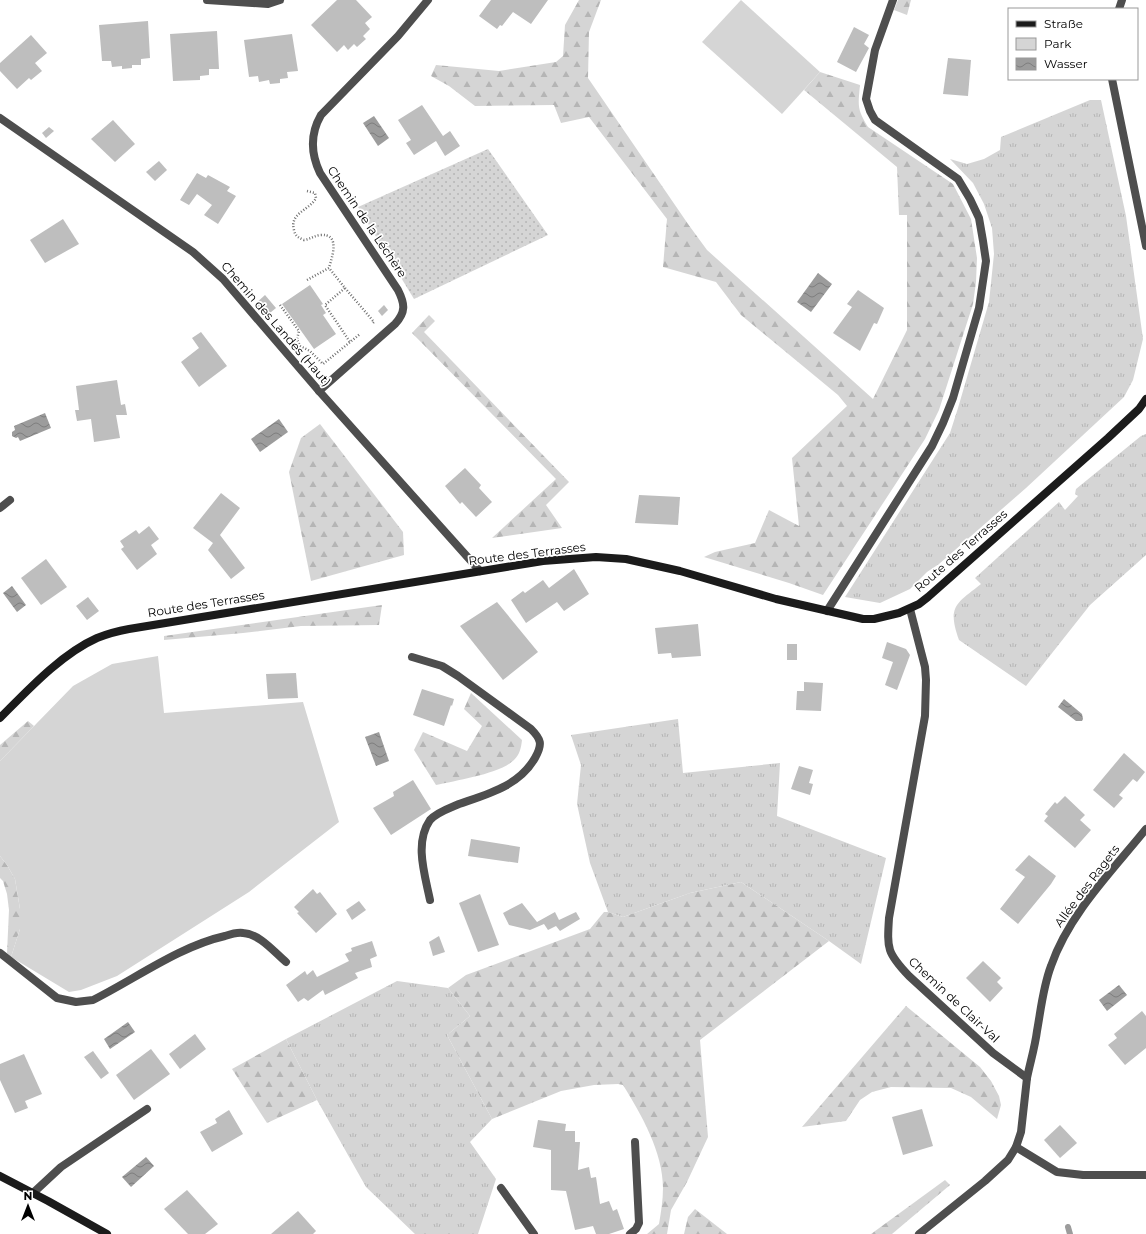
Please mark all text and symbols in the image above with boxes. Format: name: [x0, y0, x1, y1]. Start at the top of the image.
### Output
legend: [1008, 8, 1138, 80]
text: Straße: [1044, 16, 1083, 31]
text: Park: [1044, 36, 1072, 51]
text: Wasser: [1044, 56, 1088, 71]
street label: Chemin de la Léchère: [325, 163, 410, 280]
street label: Chemin des Landes (Haut): [218, 258, 334, 389]
street label: Route des Terrasses: [911, 506, 1010, 595]
street label: Route des Terrasses: [467, 539, 587, 568]
street label: Route des Terrasses: [146, 587, 266, 620]
street label: Allée des Ragets: [1051, 842, 1122, 930]
street label: Chemin de Clair-Val: [906, 954, 1003, 1046]
north arrow: [8, 1186, 48, 1226]
text: N: [24, 1189, 32, 1203]

